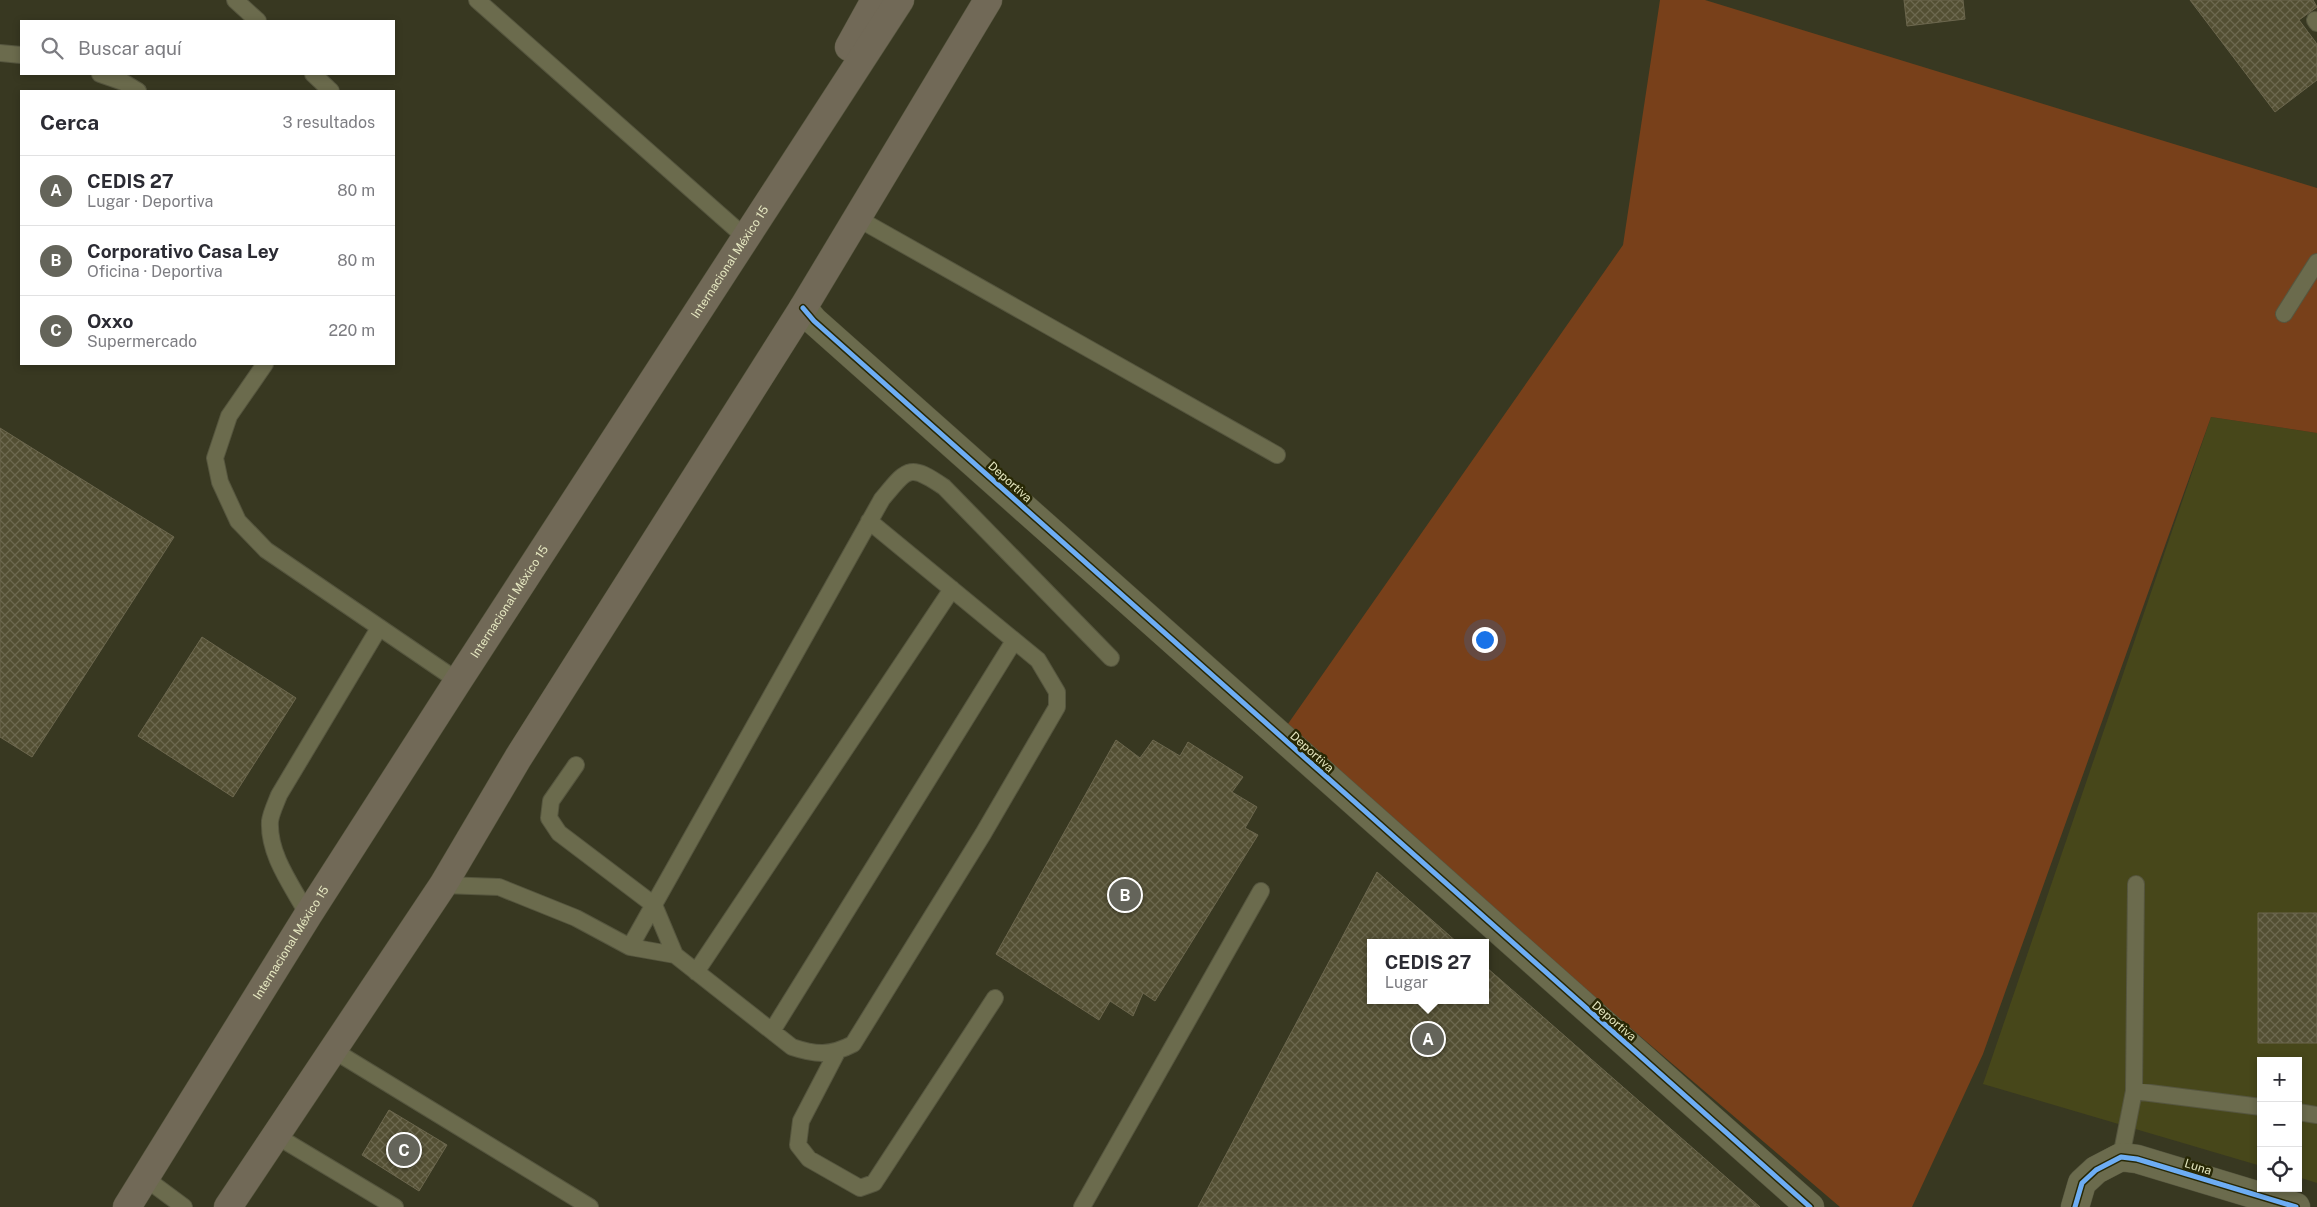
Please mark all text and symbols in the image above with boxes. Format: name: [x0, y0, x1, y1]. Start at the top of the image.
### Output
search box: [20, 20, 395, 75]
icon: search: [38, 34, 66, 62]
text: Buscar aquí: [78, 37, 182, 59]
text: Cerca: [40, 110, 99, 135]
text: 3 resultados: [283, 113, 375, 132]
text: CEDIS 27: [87, 170, 174, 192]
text: A: [50, 181, 62, 200]
text: 80 m: [337, 181, 375, 200]
text: Lugar · Deportiva: [87, 192, 213, 211]
street label: Internacional México 15: [688, 203, 772, 321]
text: Corporativo Casa Ley: [87, 240, 279, 262]
text: B: [51, 251, 61, 270]
text: 80 m: [337, 251, 375, 270]
text: Oficina · Deportiva: [87, 262, 223, 281]
text: Oxxo: [87, 310, 133, 332]
text: C: [50, 321, 62, 340]
text: 220 m: [328, 321, 375, 340]
text: Supermercado: [87, 332, 197, 351]
street label: Deportiva: [985, 459, 1035, 505]
street label: Internacional México 15: [468, 543, 551, 661]
your location: [1472, 627, 1498, 653]
street label: Deportiva: [1287, 729, 1337, 775]
pin: B: [1109, 876, 1141, 914]
street label: Internacional México 15: [250, 883, 332, 1002]
popup: [1367, 939, 1489, 1004]
text: CEDIS 27: [1385, 951, 1471, 973]
text: Lugar: [1385, 973, 1428, 992]
street label: Deportiva: [1589, 998, 1639, 1044]
pin: A: [1412, 1020, 1444, 1058]
map controls: [2257, 1057, 2302, 1192]
button: +: [2257, 1057, 2302, 1102]
button: −: [2257, 1102, 2302, 1147]
pin: C: [388, 1131, 420, 1169]
button: locate: [2257, 1147, 2302, 1192]
street label: Luna: [2183, 1156, 2213, 1178]

